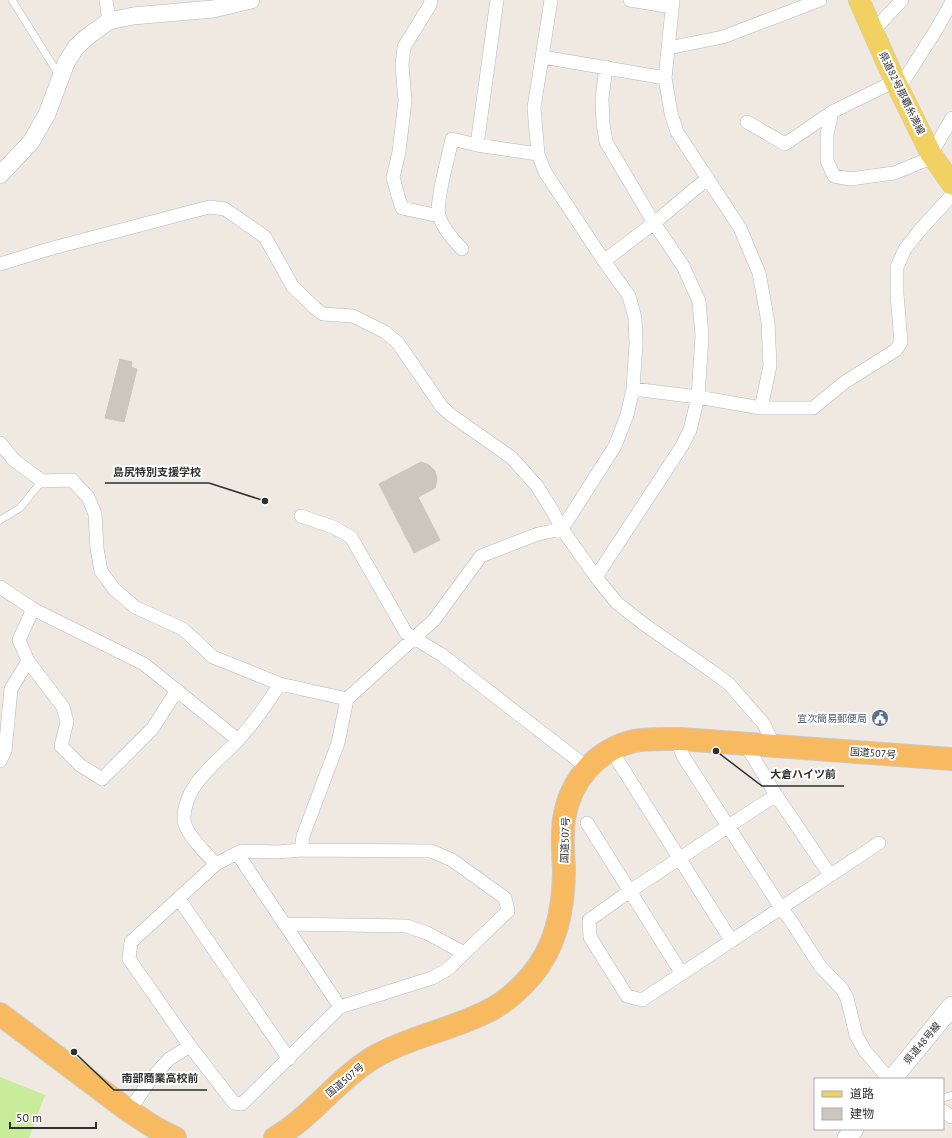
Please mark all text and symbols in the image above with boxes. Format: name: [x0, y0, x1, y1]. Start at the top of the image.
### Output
street label: 県道82号那覇糸満線: [876, 49, 928, 137]
callout: 島尻特別支援学校: [105, 460, 209, 483]
text: 島尻特別支援学校: [113, 465, 201, 479]
public building icon: 宜次簡易郵便局: [870, 708, 890, 728]
place label: 宜次簡易郵便局: [797, 712, 867, 725]
street label: 国道507号: [849, 745, 897, 761]
callout: 大倉ハイツ前: [762, 763, 844, 786]
text: 大倉ハイツ前: [770, 767, 836, 781]
street label: 国道507号: [558, 817, 572, 863]
street label: 県道48号線: [901, 1019, 943, 1067]
street label: 国道507号: [323, 1060, 367, 1100]
callout: 南部商業高校前: [114, 1067, 207, 1090]
text: 南部商業高校前: [122, 1071, 199, 1085]
legend: [814, 1078, 944, 1130]
text: 道路: [850, 1086, 874, 1101]
scale bar: [10, 1104, 96, 1130]
text: 建物: [850, 1106, 874, 1121]
text: 50 m: [16, 1110, 42, 1125]

